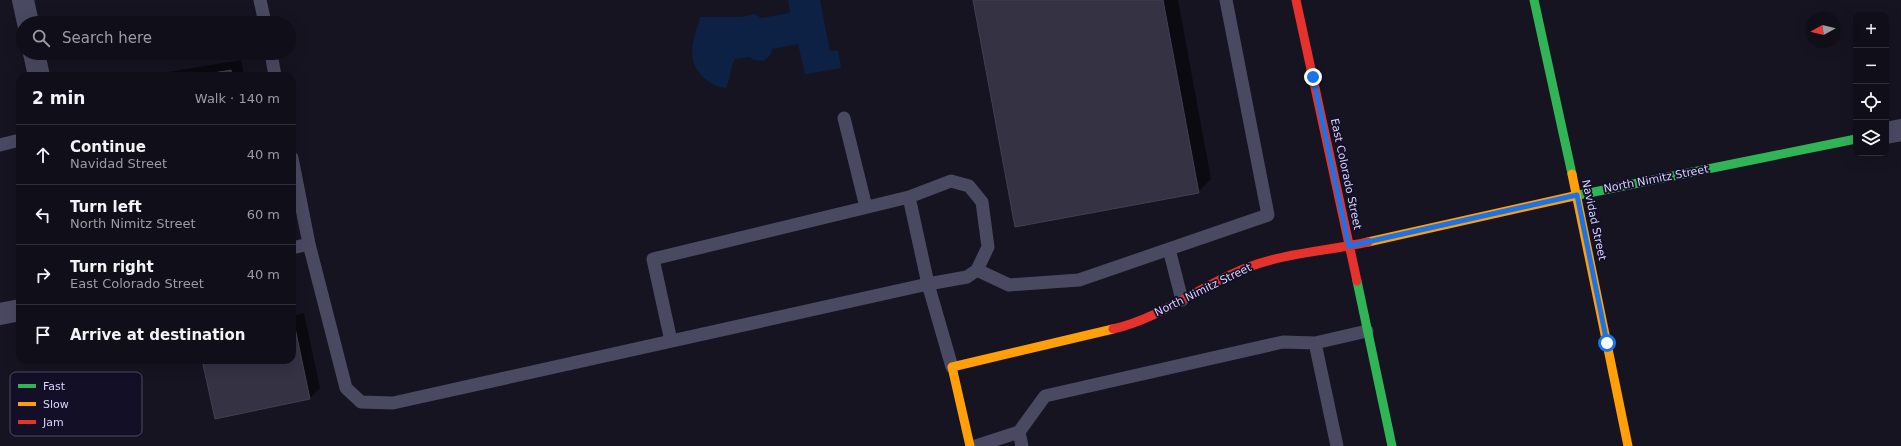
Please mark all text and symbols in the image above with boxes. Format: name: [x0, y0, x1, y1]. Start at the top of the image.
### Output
north arrow: [1805, 12, 1841, 48]
map controls: [1853, 12, 1889, 156]
button: +: [1853, 12, 1889, 48]
search box: [16, 16, 296, 60]
icon: search: [30, 27, 52, 49]
text: Search here: [62, 29, 152, 47]
button: −: [1853, 48, 1889, 84]
route end: [1304, 68, 1322, 86]
button: locate: [1853, 84, 1889, 120]
text: 2 min: [32, 88, 85, 108]
text: Walk · 140 m: [195, 91, 280, 106]
street label: East Colorado Street: [1328, 117, 1364, 231]
button: layers: [1853, 120, 1889, 156]
text: Continue: [70, 138, 146, 156]
icon: ahead: [32, 144, 54, 166]
text: 40 m: [247, 147, 280, 162]
text: Navidad Street: [70, 156, 167, 171]
street label: North Nimitz Street: [1603, 162, 1710, 196]
street label: Navidad Street: [1579, 178, 1609, 262]
text: Turn left: [70, 198, 142, 216]
icon: left: [32, 204, 54, 226]
text: 60 m: [247, 207, 280, 222]
text: North Nimitz Street: [70, 216, 196, 231]
text: Turn right: [70, 258, 154, 276]
street label: North Nimitz Street: [1152, 261, 1254, 319]
icon: right: [32, 264, 54, 286]
text: 40 m: [247, 267, 280, 282]
text: East Colorado Street: [70, 276, 204, 291]
icon: arrive: [32, 324, 54, 346]
text: Arrive at destination: [70, 326, 245, 344]
route start: [1598, 334, 1616, 352]
legend: [10, 372, 142, 436]
text: Fast: [43, 380, 66, 393]
text: Slow: [43, 398, 69, 411]
text: Jam: [42, 416, 64, 429]

